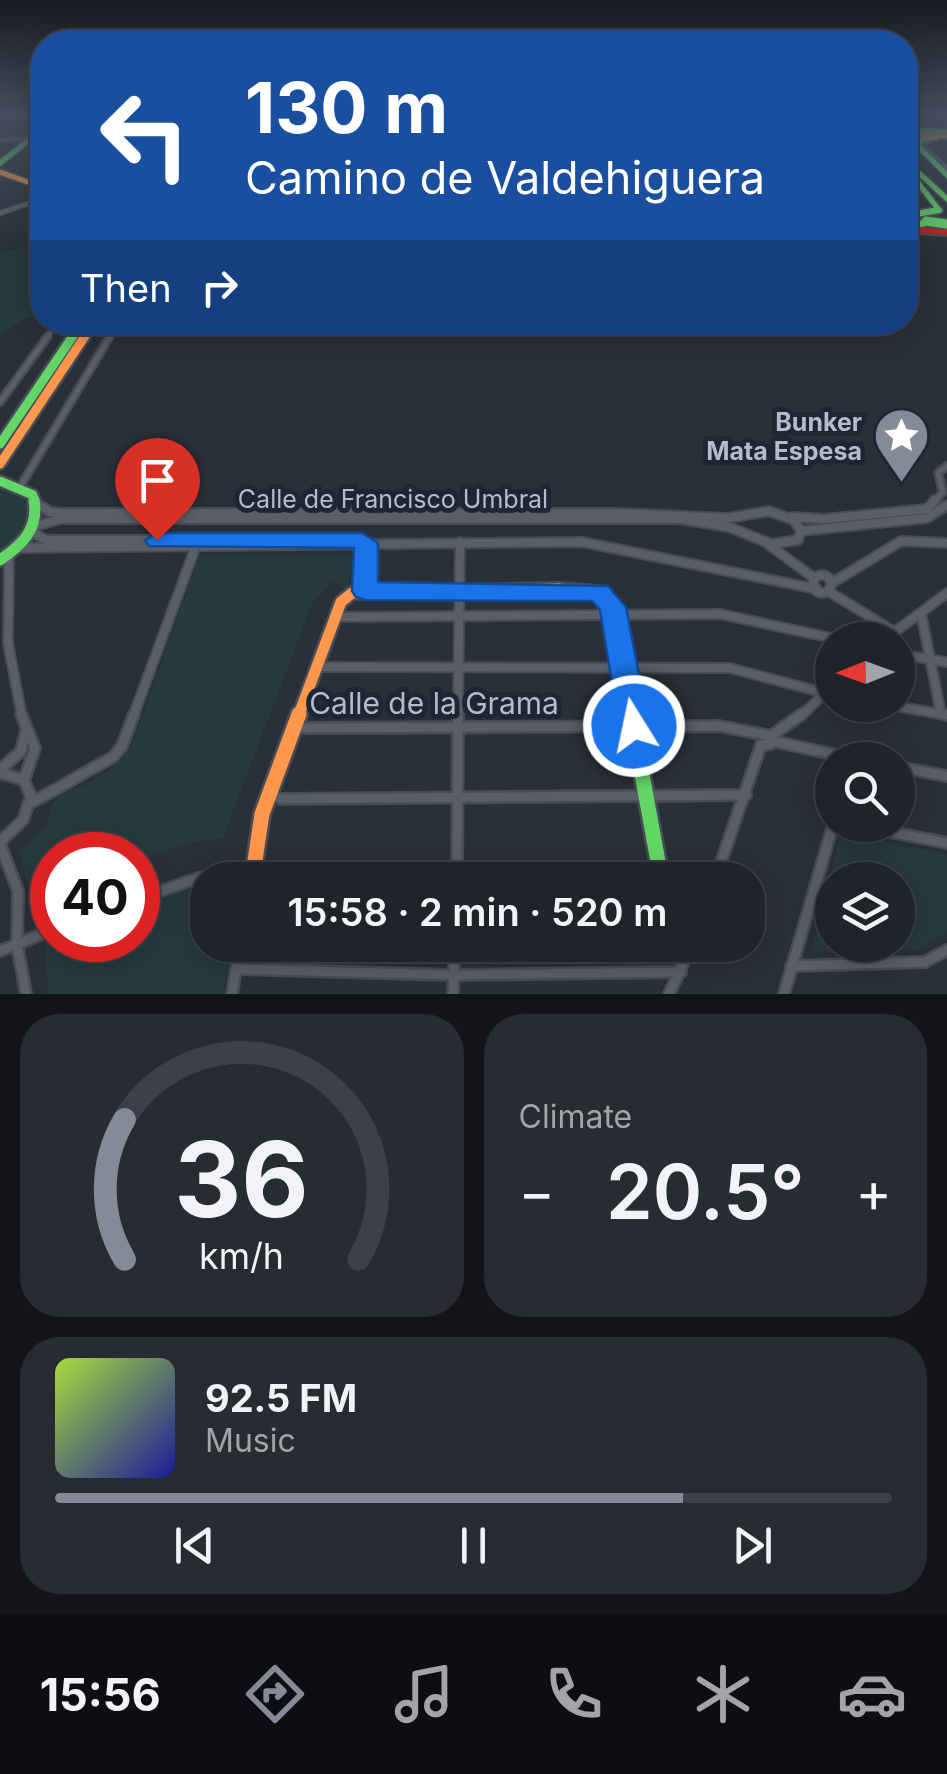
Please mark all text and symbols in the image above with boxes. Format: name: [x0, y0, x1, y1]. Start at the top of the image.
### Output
text: 130 m: [245, 65, 448, 150]
icon: left: [80, 70, 210, 200]
text: Camino de Valdehiguera: [245, 150, 765, 205]
icon: right: [192, 260, 247, 315]
text: Then: [80, 265, 172, 311]
place icon: Bunker Mata Espesa: [871, 406, 931, 485]
place label: Bunker Mata Espesa: [706, 407, 862, 466]
pin: [115, 438, 200, 541]
icon: arrive: [130, 453, 185, 508]
street label: Calle de Francisco Umbral: [238, 484, 548, 514]
north arrow: [815, 622, 915, 722]
map controls: [815, 622, 915, 962]
position arrow: [582, 674, 686, 778]
street label: Calle de la Grama: [309, 685, 559, 721]
button: search: [815, 742, 915, 842]
speed limit sign: 40: [30, 832, 160, 962]
button: layers: [815, 862, 915, 962]
text: 15:58 · 2 min · 520 m: [288, 889, 667, 935]
text: Climate: [519, 1097, 632, 1136]
text: 36: [174, 1116, 309, 1242]
text: 20.5°: [606, 1146, 805, 1237]
text: −: [519, 1159, 555, 1225]
text: +: [856, 1159, 892, 1225]
text: km/h: [199, 1234, 284, 1278]
text: 92.5 FM: [205, 1375, 357, 1421]
text: Music: [205, 1421, 296, 1460]
icon: previous: [167, 1518, 222, 1573]
icon: pause: [446, 1518, 501, 1573]
icon: next: [725, 1518, 780, 1573]
icon: directions: [240, 1659, 310, 1729]
icon: music: [389, 1659, 459, 1729]
icon: phone: [539, 1659, 609, 1729]
icon: climate: [688, 1659, 758, 1729]
icon: car: [837, 1659, 907, 1729]
text: 15:56: [40, 1667, 161, 1722]

